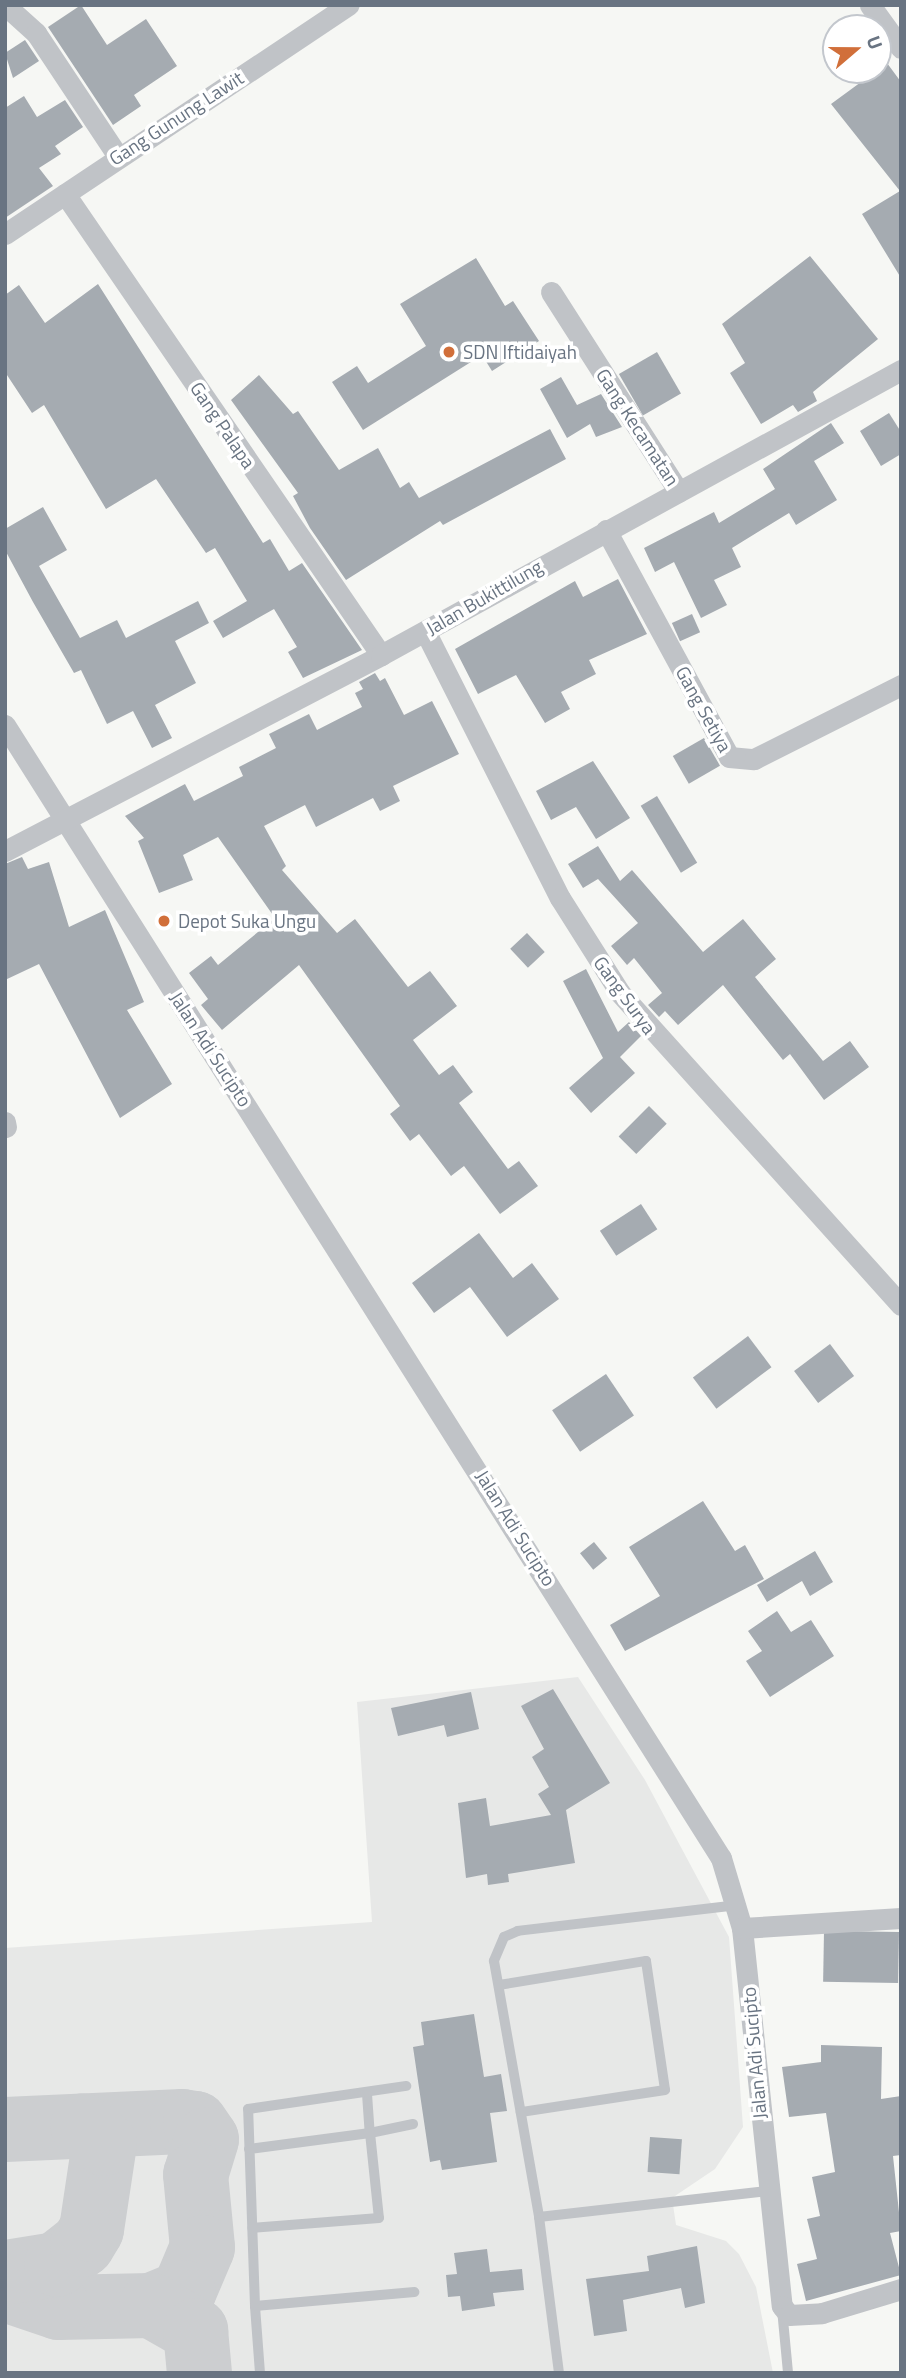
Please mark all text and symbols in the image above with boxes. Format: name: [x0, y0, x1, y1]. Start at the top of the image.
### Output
north arrow: [822, 14, 892, 84]
text: U: [860, 32, 891, 53]
street label: Gang Gunung Lawit: [105, 66, 247, 170]
place label: SDN Iftidaiyah: [463, 341, 577, 363]
marker: SDN Iftidaiyah: [441, 344, 457, 360]
street label: Gang Kecamatan: [592, 364, 684, 490]
street label: Gang Palapa: [186, 377, 260, 473]
street label: Jalan Bukittilung: [422, 555, 546, 639]
street label: Gang Setiya: [671, 662, 737, 756]
place label: Depot Suka Ungu: [178, 910, 316, 932]
marker: Depot Suka Ungu: [156, 913, 172, 929]
street label: Gang Surya: [589, 952, 661, 1038]
street label: Jalan Adi Sucipto: [165, 987, 257, 1111]
street label: Jalan Adi Sucipto: [471, 1466, 561, 1590]
street label: Jalan Adi Sucipto: [737, 1986, 771, 2120]

